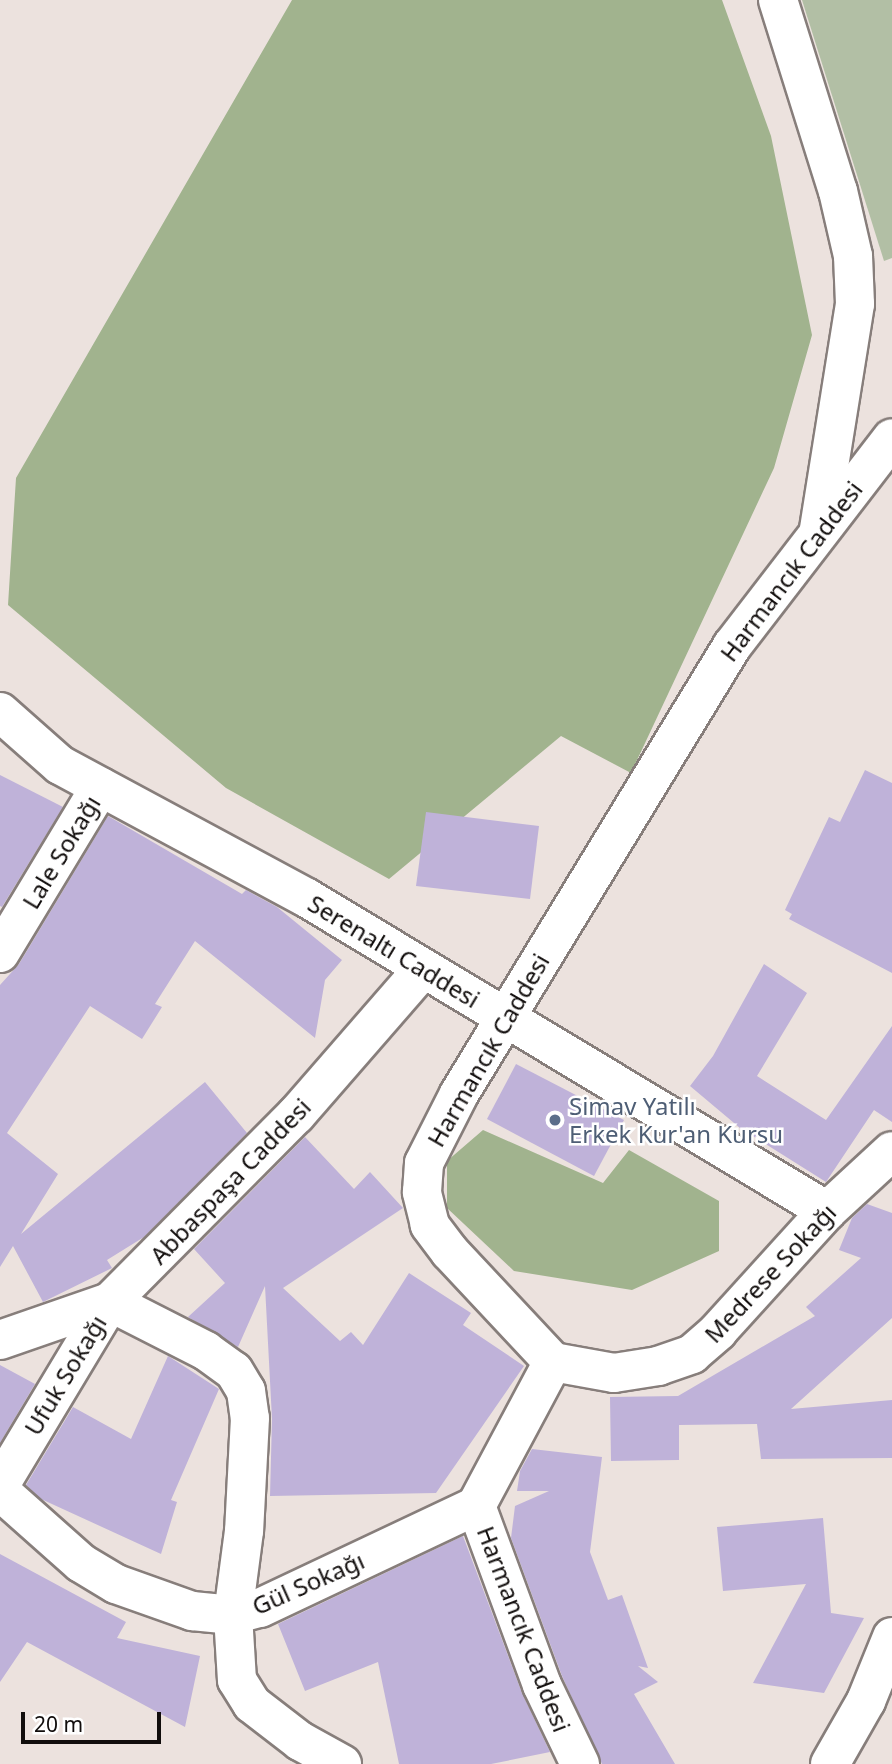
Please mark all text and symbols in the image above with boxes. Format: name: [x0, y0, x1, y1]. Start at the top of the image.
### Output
street label: Harmancık Caddesi: [714, 475, 868, 667]
street label: Lale Sokağı: [16, 790, 106, 914]
street label: Serenaltı Caddesi: [303, 889, 485, 1013]
street label: Harmancık Caddesi: [421, 948, 555, 1152]
street label: Abbaspaşa Caddesi: [144, 1092, 316, 1270]
place label: Simav Yatılı Erkek Kur'an Kursu: [569, 1092, 783, 1148]
marker: Simav Yatılı Erkek Kur'an Kursu: [547, 1112, 563, 1128]
street label: Medrese Sokağı: [698, 1198, 842, 1348]
street label: Ufuk Sokağı: [18, 1310, 112, 1440]
street label: Harmancık Caddesi: [471, 1522, 577, 1736]
street label: Gül Sokağı: [247, 1546, 369, 1620]
scale bar: [24, 1698, 164, 1742]
text: 20 m: [34, 1710, 83, 1738]

